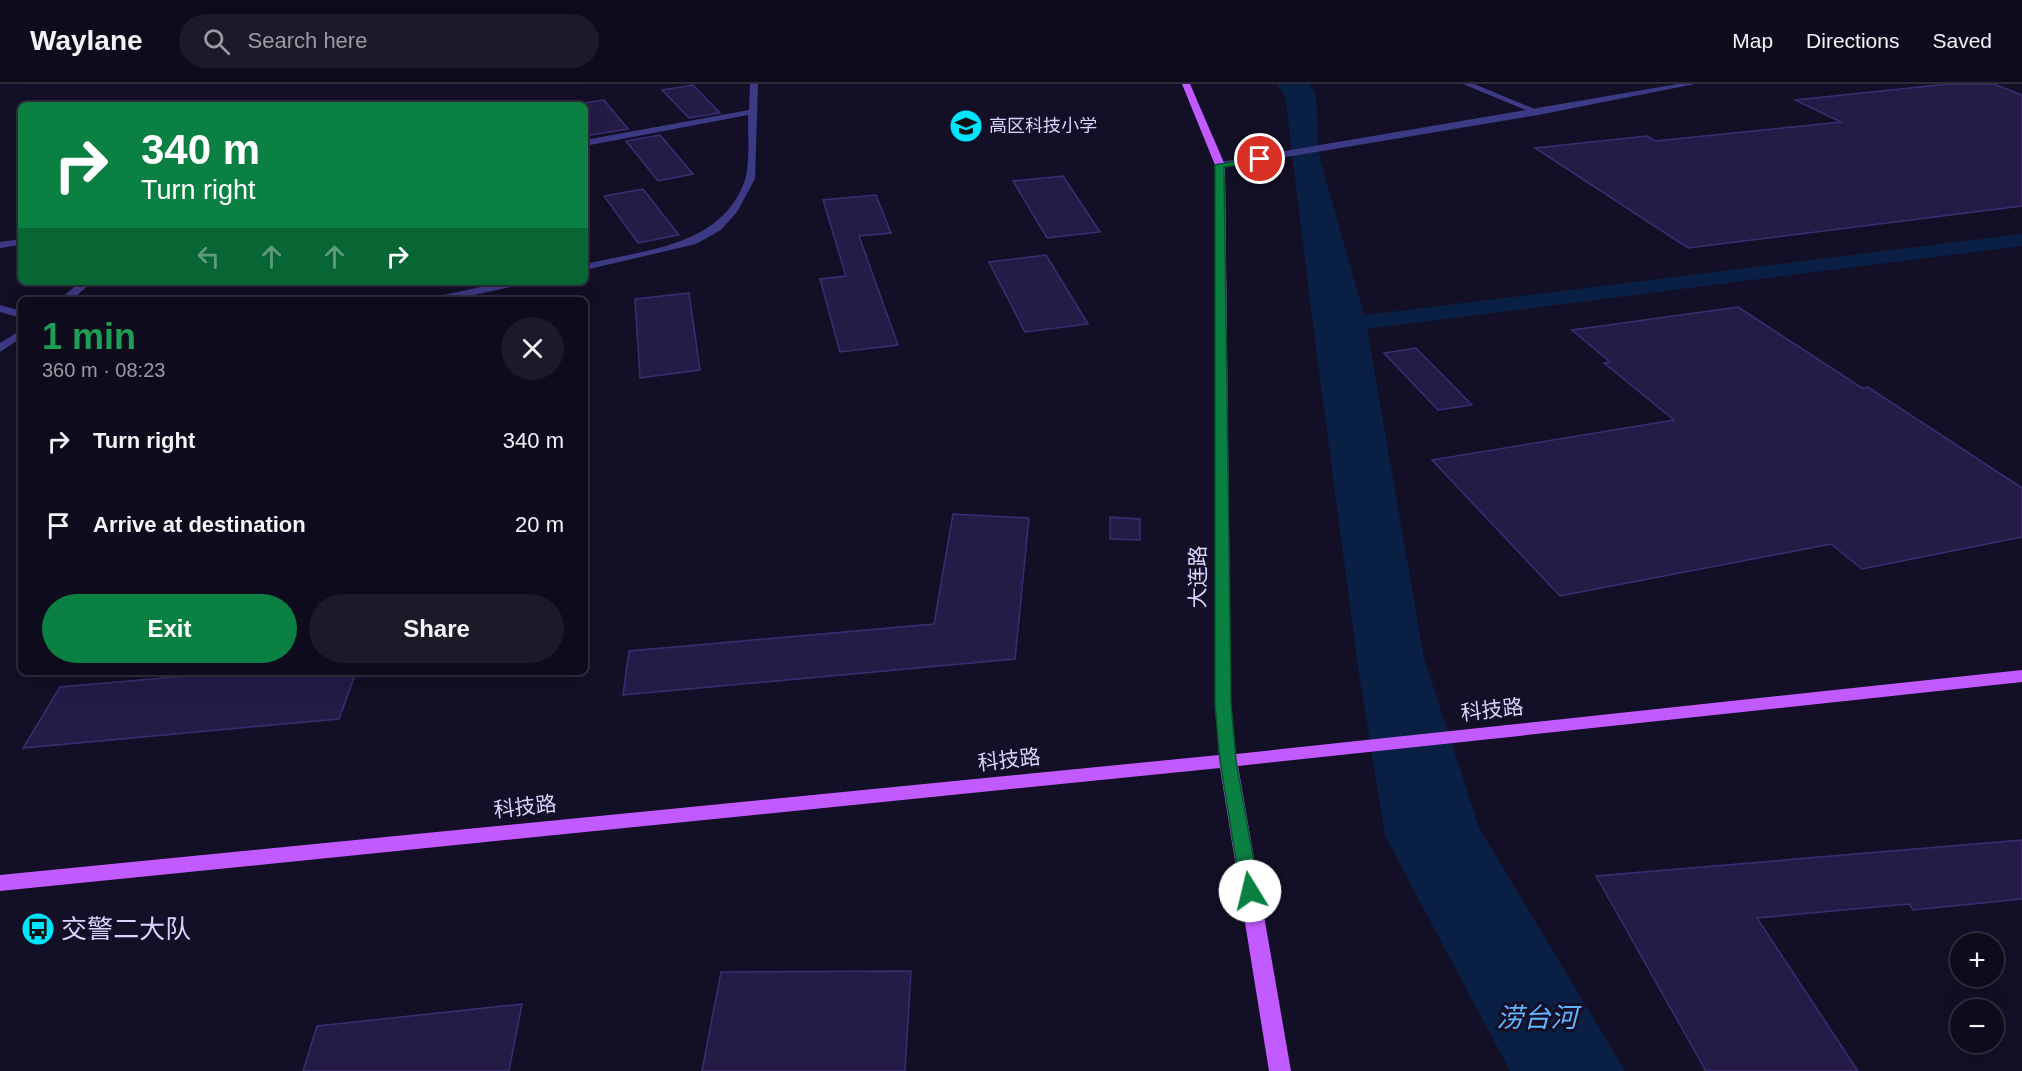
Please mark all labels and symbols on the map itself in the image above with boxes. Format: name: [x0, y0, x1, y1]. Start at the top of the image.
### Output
school or university icon: 高区科技小学: [948, 108, 984, 144]
place label: 高区科技小学: [989, 116, 1097, 136]
pin: [1234, 133, 1285, 184]
street label: 大连路: [1186, 546, 1209, 609]
street label: 科技路: [1459, 695, 1524, 724]
street label: 科技路: [976, 745, 1041, 774]
street label: 科技路: [492, 792, 557, 821]
position arrow: [1218, 859, 1282, 923]
bus stop icon: 交警二大队: [20, 911, 56, 947]
place label: 交警二大队: [61, 914, 191, 944]
water label: 涝台河: [1497, 1003, 1582, 1033]

